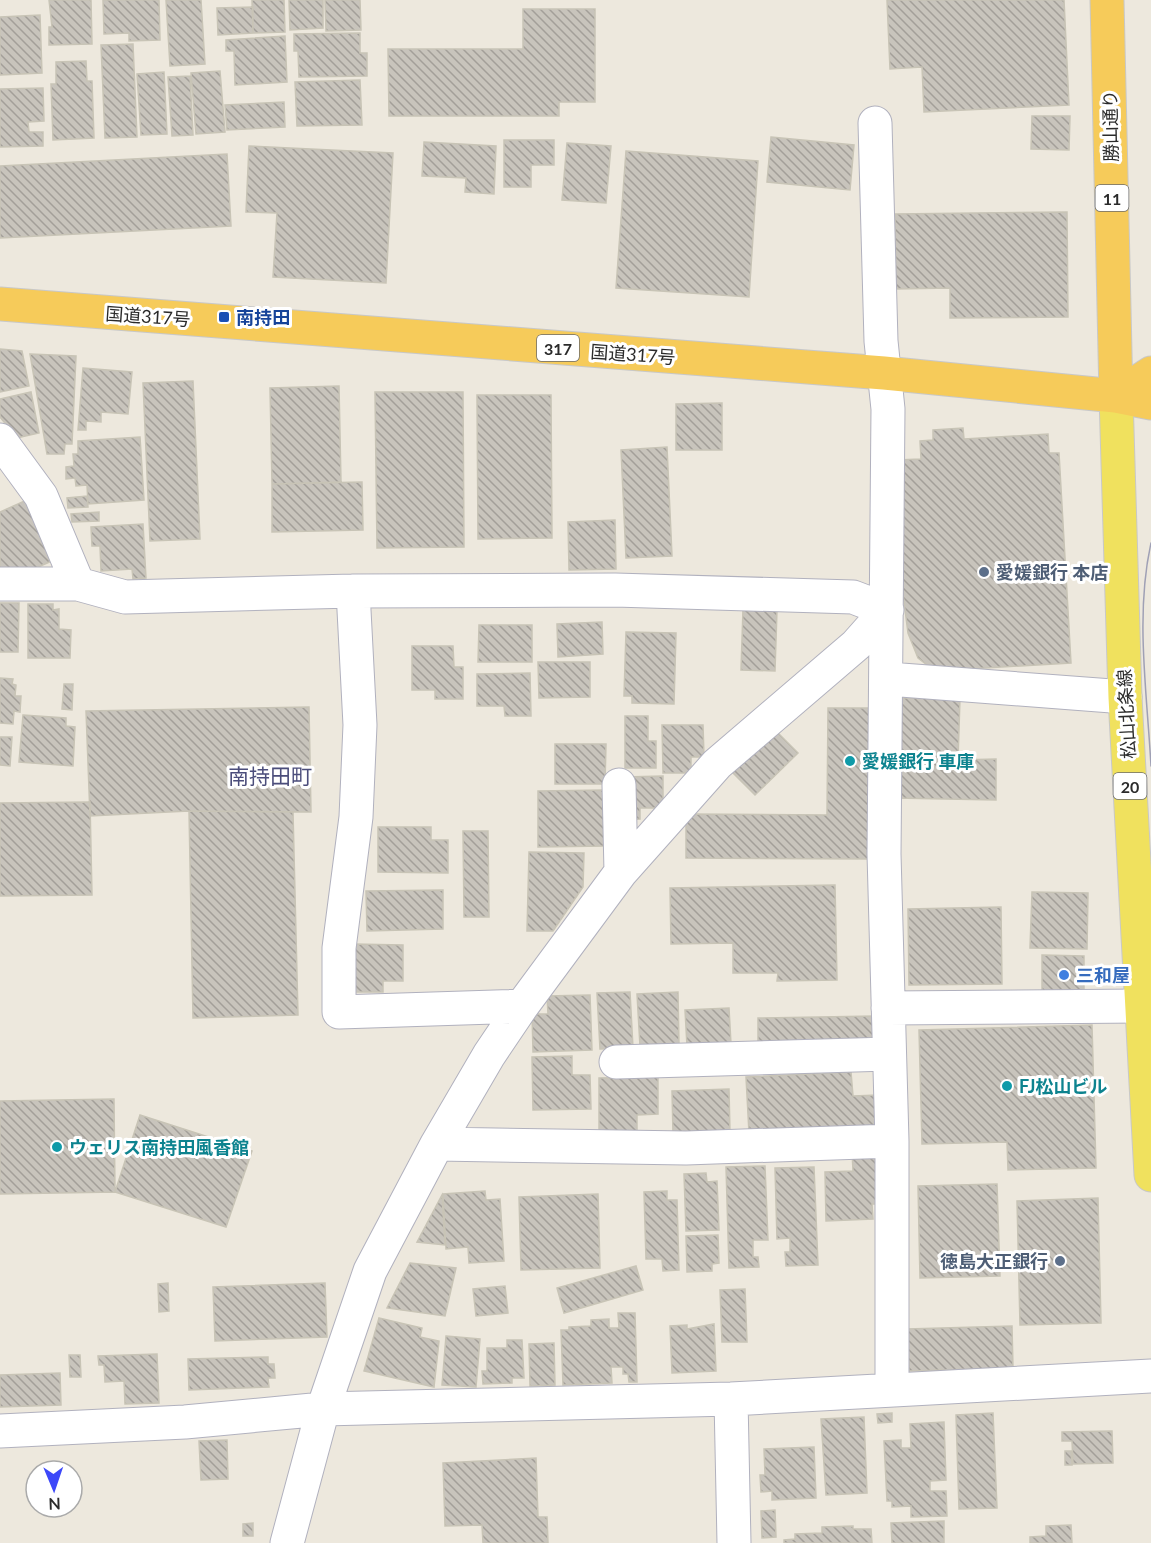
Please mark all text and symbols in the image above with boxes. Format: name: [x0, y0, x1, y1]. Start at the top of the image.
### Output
street label: 勝山通り: [1098, 90, 1122, 162]
road number: 11: [1096, 185, 1128, 211]
street label: 国道317号: [105, 302, 191, 330]
place label: 南持田: [236, 306, 290, 328]
marker: 南持田: [217, 310, 231, 324]
road number: 317: [537, 335, 579, 361]
street label: 国道317号: [590, 340, 676, 368]
place label: 愛媛銀行 本店: [996, 561, 1108, 583]
marker: 愛媛銀行 本店: [977, 565, 991, 579]
street label: 松山北条線: [1113, 668, 1139, 760]
place label: 愛媛銀行 車庫: [862, 750, 974, 772]
marker: 愛媛銀行 車庫: [843, 754, 857, 768]
district label: 南持田町: [228, 763, 312, 788]
road number: 20: [1114, 773, 1146, 799]
place label: 三和屋: [1076, 964, 1130, 986]
marker: 三和屋: [1057, 968, 1071, 982]
place label: FJ松山ビル: [1019, 1075, 1107, 1097]
marker: FJ松山ビル: [1000, 1079, 1014, 1093]
place label: ウェリス南持田風香館: [69, 1136, 249, 1158]
marker: ウェリス南持田風香館: [50, 1140, 64, 1154]
place label: 徳島大正銀行: [940, 1250, 1048, 1272]
marker: 徳島大正銀行: [1053, 1254, 1067, 1268]
north arrow: [24, 1459, 84, 1519]
text: N: [48, 1495, 61, 1514]

